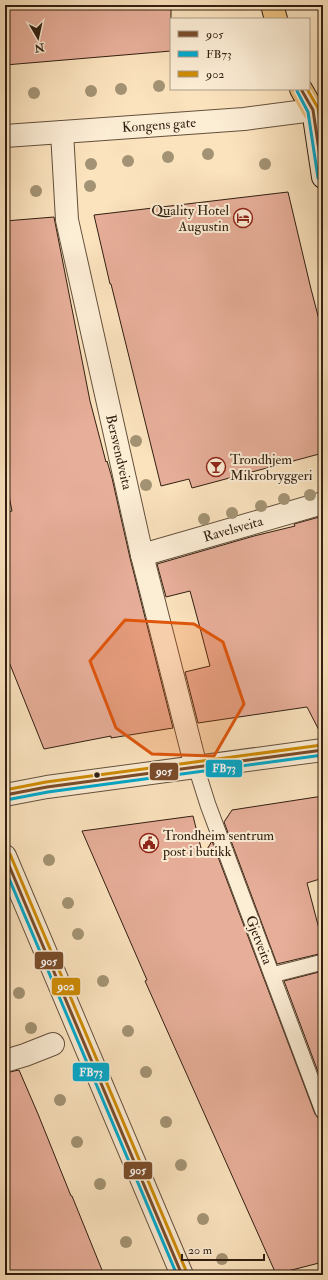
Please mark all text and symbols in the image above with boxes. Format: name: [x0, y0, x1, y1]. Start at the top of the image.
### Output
north arrow: [18, 18, 58, 58]
legend: [170, 18, 310, 90]
text: 905: [205, 27, 224, 42]
text: N: [32, 40, 46, 55]
text: FB73: [206, 47, 232, 62]
text: 902: [205, 67, 224, 82]
street label: Kongens gate: [121, 114, 197, 136]
place label: Quality Hotel Augustin: [151, 202, 229, 235]
hotel icon: Quality Hotel Augustin: [232, 207, 254, 229]
street label: Bersvendveita: [102, 413, 136, 491]
place label: Trondhjem Mikrobryggeri: [230, 451, 313, 485]
bar icon: Trondhjem Mikrobryggeri: [205, 456, 227, 478]
street label: Ravelsveita: [201, 512, 265, 546]
line badge: FB73: [205, 759, 243, 778]
line badge: 905: [149, 762, 179, 781]
text: FB73: [212, 762, 236, 775]
text: 905: [155, 765, 172, 778]
unlabelled marker: [92, 770, 102, 780]
place label: Trondheim sentrum post i butikk: [162, 827, 274, 861]
public building icon: Trondheim sentrum post i butikk: [138, 832, 160, 854]
street label: Gjetveita: [242, 913, 276, 967]
line badge: 905: [34, 951, 64, 970]
text: 905: [40, 955, 57, 968]
line badge: 902: [51, 977, 81, 996]
text: 902: [57, 980, 75, 993]
line badge: FB73: [72, 1062, 110, 1082]
text: FB73: [79, 1066, 103, 1079]
line badge: 905: [123, 1161, 153, 1180]
text: 905: [129, 1164, 146, 1177]
scale bar: [182, 1236, 264, 1262]
text: 20 m: [188, 1243, 213, 1258]

